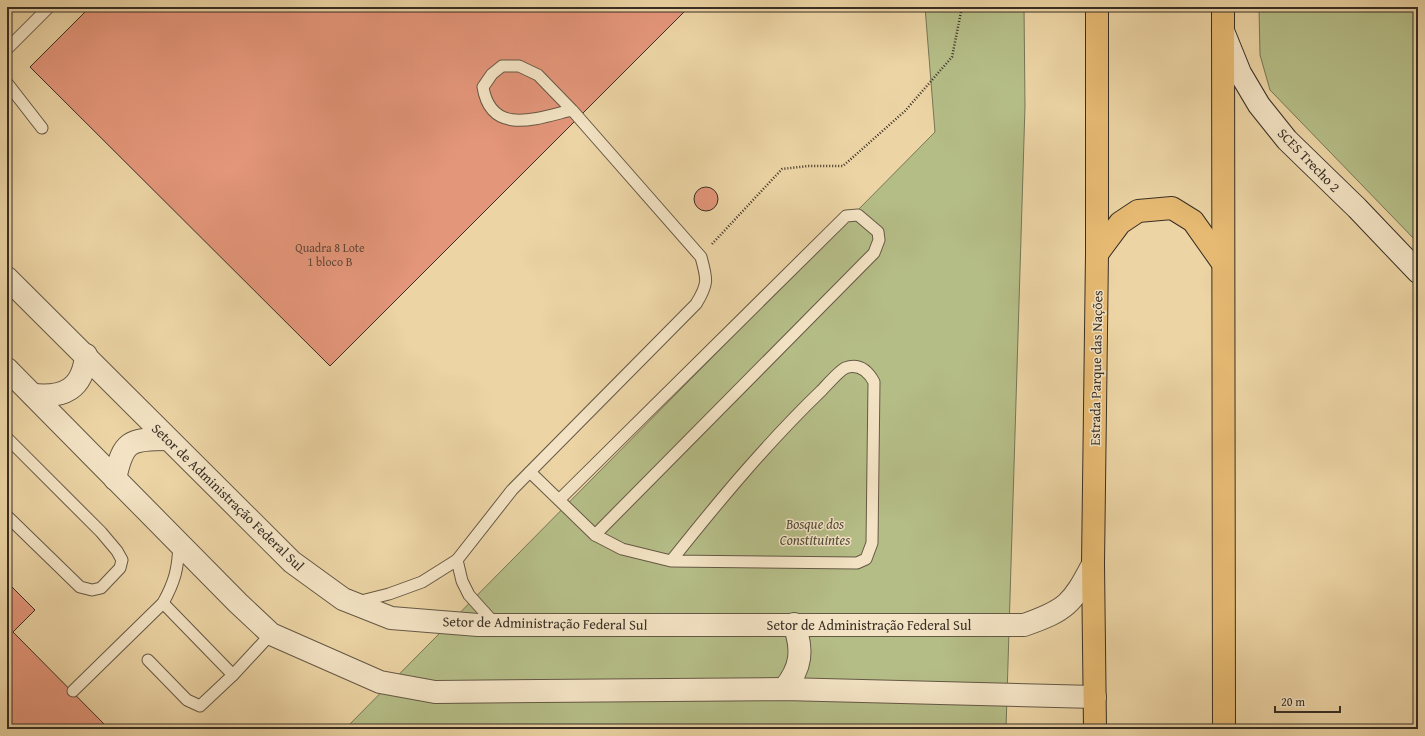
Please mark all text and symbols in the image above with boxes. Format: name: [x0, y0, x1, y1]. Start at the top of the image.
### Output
street label: SCES Trecho 2: [1273, 123, 1345, 197]
house number: Quadra 8 Lote 1 bloco B: [295, 239, 365, 270]
street label: Estrada Parque das Nações: [1085, 290, 1107, 446]
street label: Setor de Administração Federal Sul: [147, 419, 309, 575]
park label: Bosque dos Constituintes: [780, 514, 850, 550]
street label: Setor de Administração Federal Sul: [442, 611, 648, 635]
street label: Setor de Administração Federal Sul: [767, 615, 972, 635]
scale bar: [1275, 688, 1340, 714]
text: 20 m: [1281, 693, 1305, 710]

